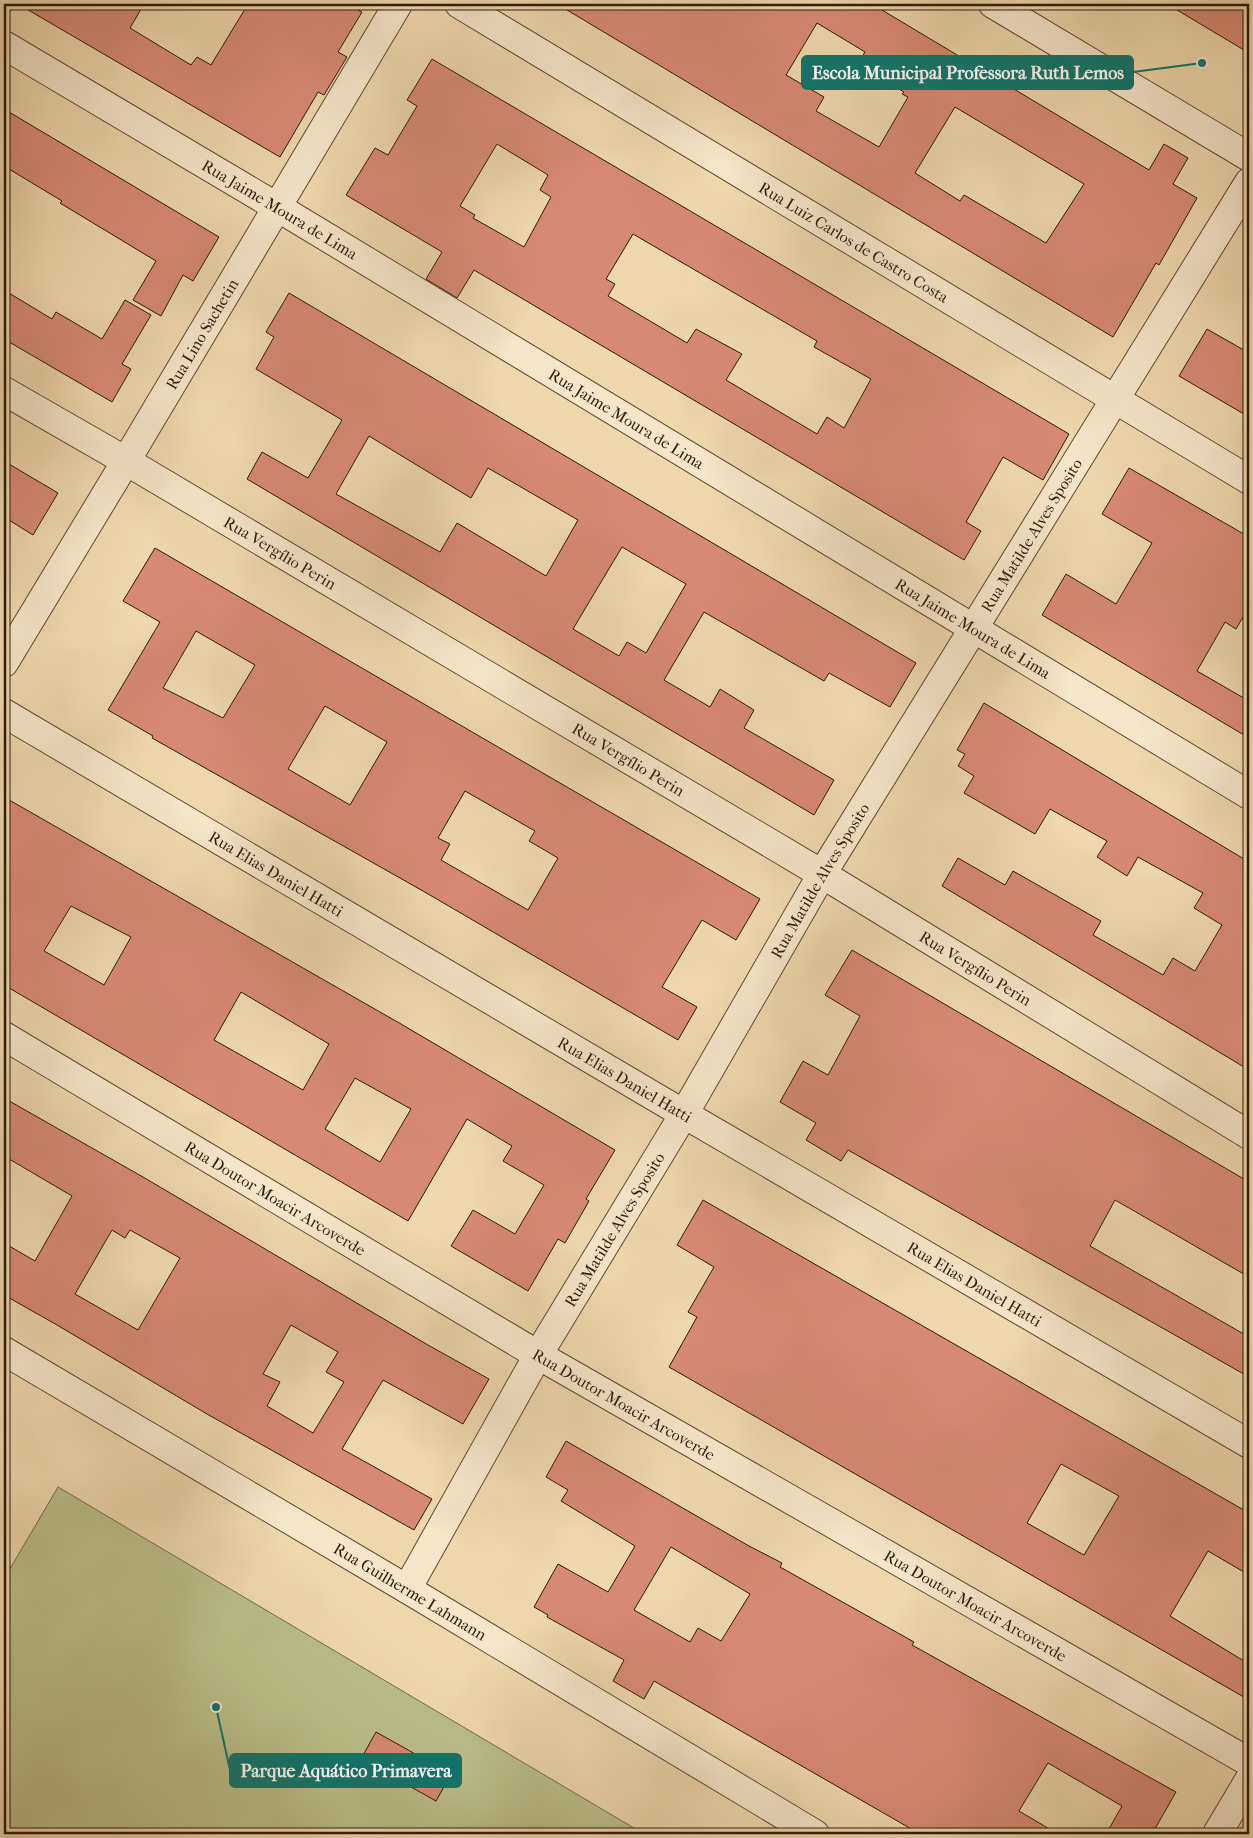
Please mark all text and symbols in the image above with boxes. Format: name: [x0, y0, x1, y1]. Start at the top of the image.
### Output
callout: Escola Municipal Professora Ruth Lemos: [802, 56, 1133, 89]
text: Escola Municipal Professora Ruth Lemos: [812, 63, 1124, 84]
street label: Rua Jaime Moura de Lima: [199, 155, 362, 263]
street label: Rua Luiz Carlos de Castro Costa: [756, 178, 953, 307]
street label: Rua Lino Sachetin: [161, 274, 242, 393]
street label: Rua Jaime Moura de Lima: [545, 364, 708, 473]
street label: Rua Matilde Alves Sposito: [977, 455, 1086, 616]
street label: Rua Vergílio Perin: [221, 512, 341, 594]
street label: Rua Jaime Moura de Lima: [892, 574, 1055, 683]
street label: Rua Vergílio Perin: [569, 718, 689, 800]
street label: Rua Matilde Alves Sposito: [766, 799, 873, 961]
street label: Rua Elias Daniel Hatti: [206, 827, 347, 921]
street label: Rua Vergílio Perin: [916, 927, 1036, 1010]
street label: Rua Elias Daniel Hatti: [555, 1032, 696, 1126]
street label: Rua Doutor Moacir Arcoverde: [181, 1137, 369, 1259]
street label: Rua Matilde Alves Sposito: [560, 1149, 668, 1310]
street label: Rua Elias Daniel Hatti: [904, 1237, 1045, 1331]
street label: Rua Doutor Moacir Arcoverde: [529, 1344, 719, 1464]
street label: Rua Guilherme Lahmann: [330, 1538, 491, 1644]
street label: Rua Doutor Moacir Arcoverde: [881, 1546, 1070, 1665]
callout: Parque Aquático Primavera: [230, 1754, 461, 1787]
text: Parque Aquático Primavera: [240, 1761, 452, 1782]

